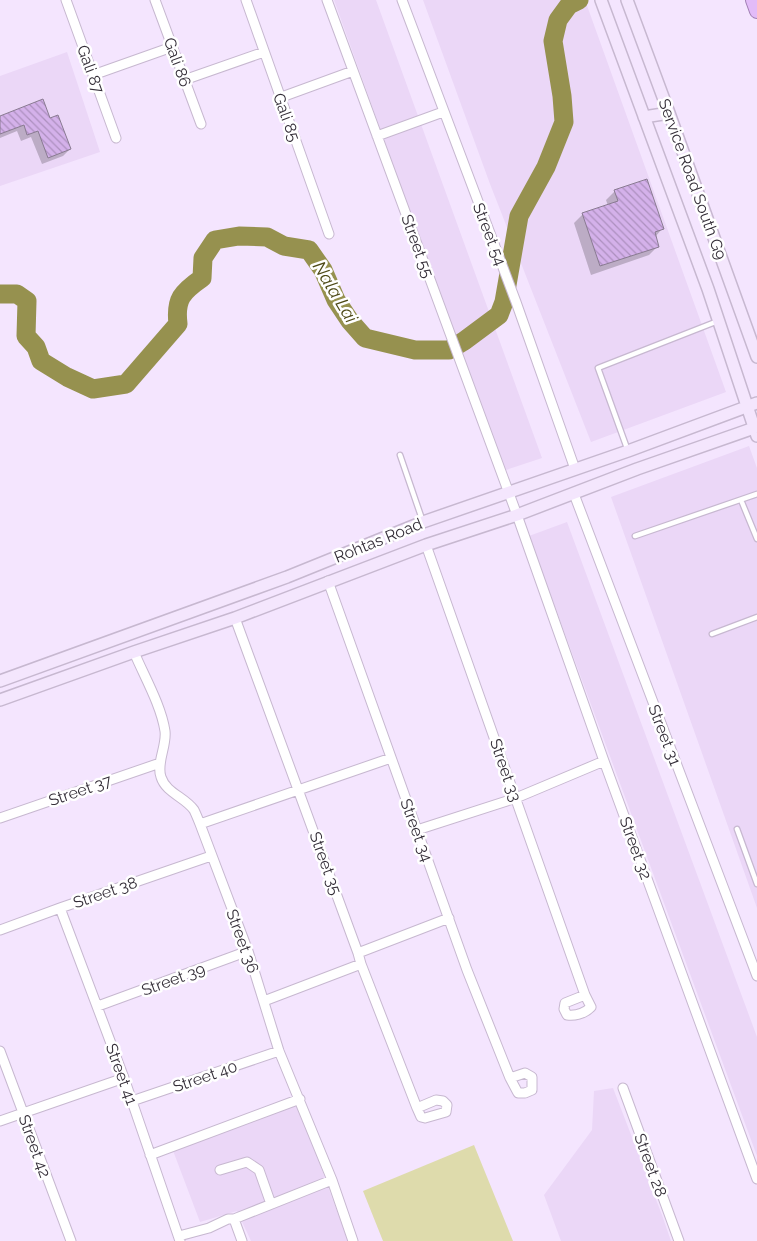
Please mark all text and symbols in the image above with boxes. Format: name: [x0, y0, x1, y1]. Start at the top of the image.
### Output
street label: Gali 86: [160, 35, 195, 89]
street label: Gali 87: [73, 42, 108, 96]
street label: Gali 85: [269, 90, 304, 144]
street label: Service Road South G9: [655, 96, 730, 262]
street label: Street 54: [469, 200, 510, 269]
street label: Street 55: [397, 212, 438, 281]
water label: Nala Lai: [309, 257, 363, 327]
street label: Rohtas Road: [331, 514, 425, 567]
street label: Street 31: [644, 702, 685, 769]
street label: Street 33: [486, 736, 525, 804]
street label: Street 37: [46, 771, 115, 810]
street label: Street 34: [396, 796, 437, 865]
street label: Street 32: [615, 814, 656, 882]
street label: Street 35: [305, 829, 346, 898]
street label: Street 38: [71, 873, 140, 912]
street label: Street 36: [222, 907, 263, 976]
street label: Street 39: [139, 959, 208, 1000]
street label: Street 41: [102, 1041, 141, 1108]
street label: Street 40: [170, 1057, 240, 1096]
street label: Street 42: [14, 1112, 55, 1180]
street label: Street 28: [630, 1131, 671, 1200]

